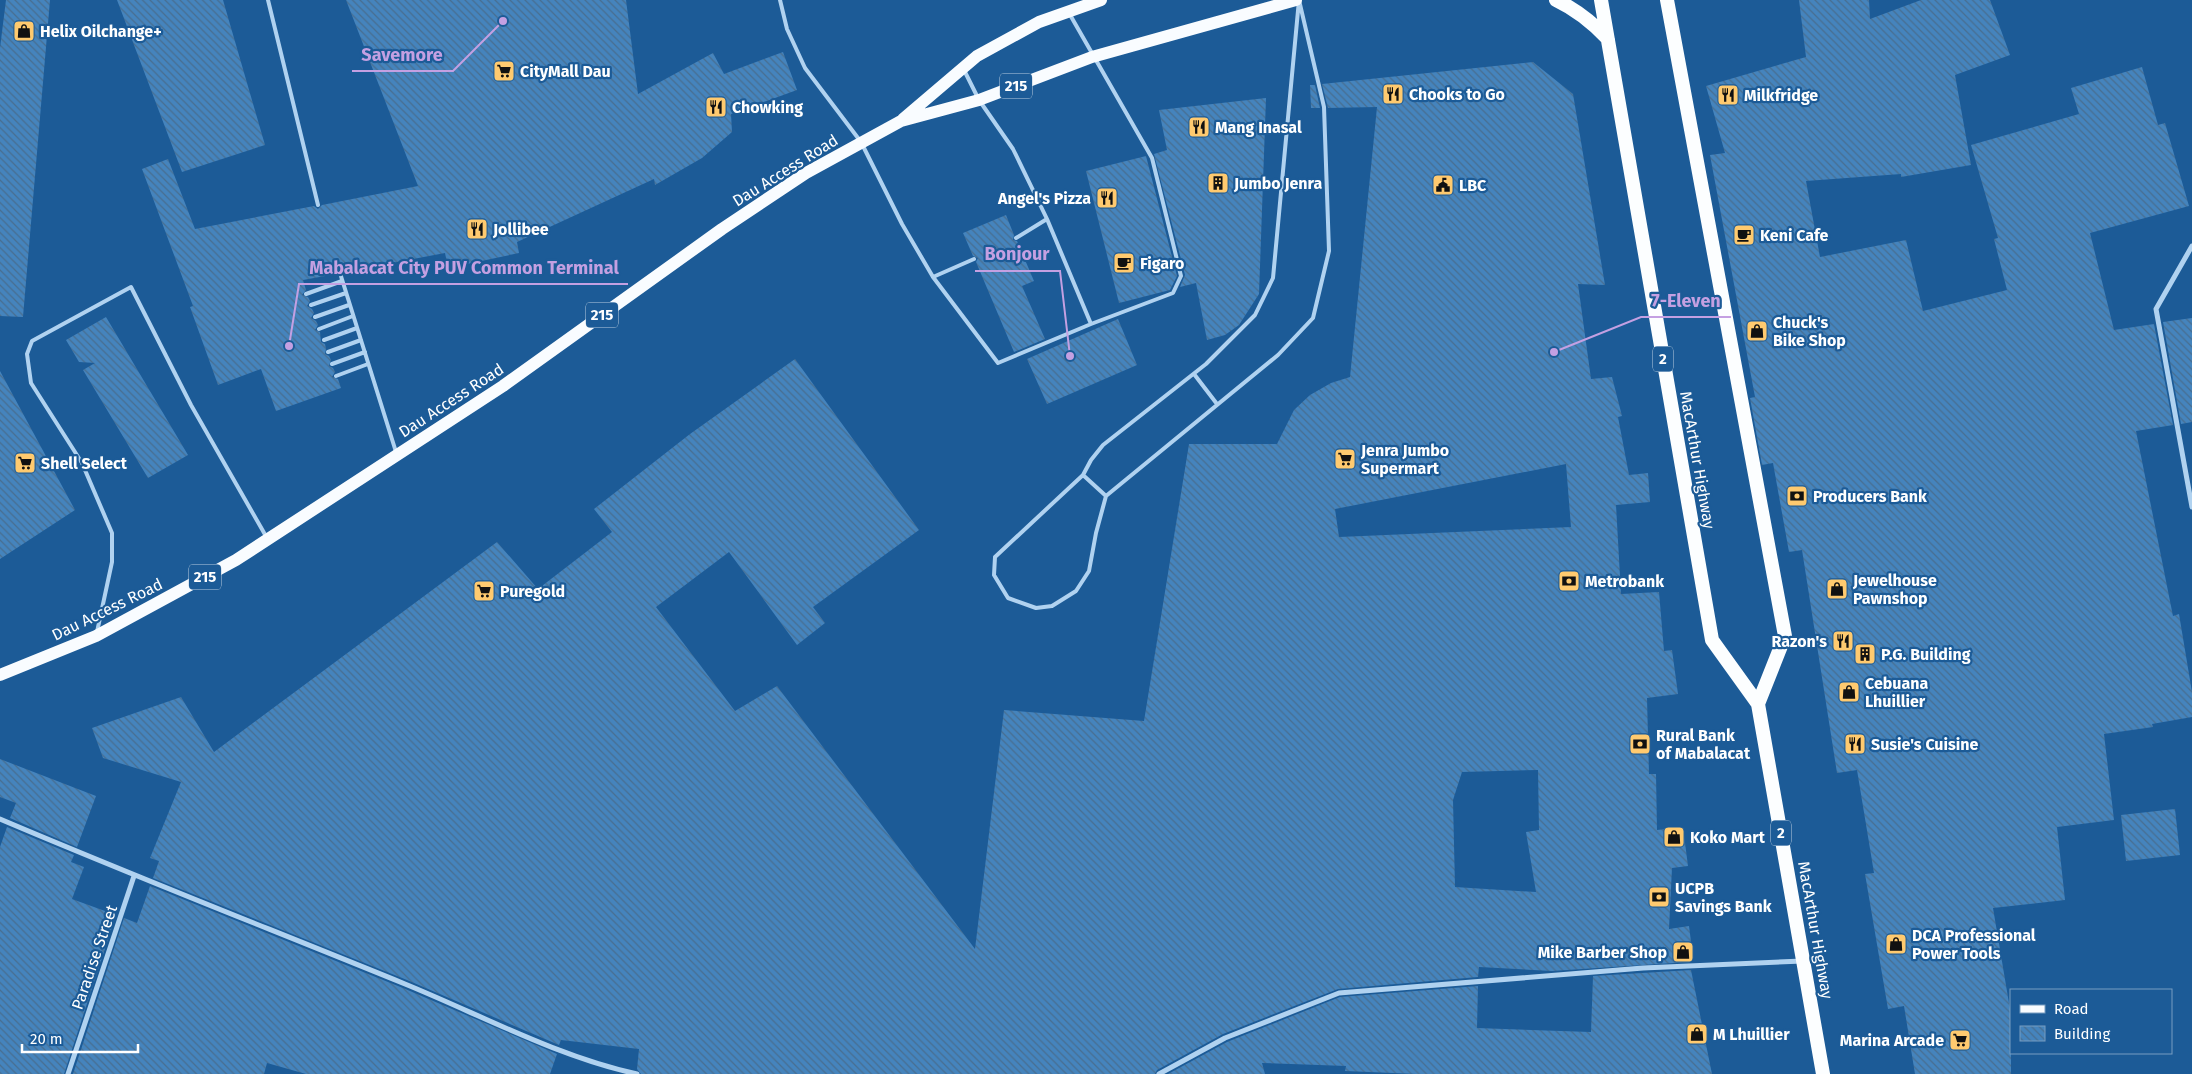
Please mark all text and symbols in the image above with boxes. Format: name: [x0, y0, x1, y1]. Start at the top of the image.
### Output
shop icon: Helix Oilchange+: [12, 19, 36, 43]
place label: Helix Oilchange+: [40, 22, 162, 41]
callout: Savemore: [352, 38, 453, 71]
text: Savemore: [361, 44, 443, 66]
supermarket icon: CityMall Dau: [492, 59, 516, 83]
place label: CityMall Dau: [520, 62, 611, 81]
road number: 215: [1000, 74, 1032, 98]
restaurant icon: Chooks to Go: [1381, 82, 1405, 106]
restaurant icon: Milkfridge: [1716, 83, 1740, 107]
place label: Chooks to Go: [1409, 85, 1505, 104]
place label: Milkfridge: [1744, 86, 1818, 105]
restaurant icon: Chowking: [704, 95, 728, 119]
place label: Chowking: [732, 98, 803, 117]
restaurant icon: Mang Inasal: [1187, 115, 1211, 139]
place label: Mang Inasal: [1215, 118, 1302, 137]
street label: Dau Access Road: [729, 130, 842, 211]
building icon: Jumbo Jenra: [1206, 171, 1230, 195]
public building icon: LBC: [1431, 173, 1455, 197]
place label: Jumbo Jenra: [1233, 174, 1322, 193]
place label: LBC: [1459, 176, 1487, 195]
restaurant icon: Angel's Pizza: [1095, 186, 1119, 210]
place label: Angel's Pizza: [997, 189, 1091, 208]
restaurant icon: Jollibee: [465, 217, 489, 241]
place label: Jollibee: [492, 220, 549, 239]
cafe icon: Keni Cafe: [1732, 223, 1756, 247]
place label: Keni Cafe: [1760, 226, 1829, 245]
callout: Bonjour: [975, 238, 1060, 271]
text: Bonjour: [984, 243, 1050, 265]
callout: Mabalacat City PUV Common Terminal: [299, 251, 628, 284]
cafe icon: Figaro: [1112, 251, 1136, 275]
place label: Figaro: [1140, 254, 1184, 273]
text: Mabalacat City PUV Common Terminal: [309, 257, 619, 279]
callout: 7-Eleven: [1641, 284, 1731, 317]
text: 7-Eleven: [1651, 290, 1721, 312]
road number: 215: [586, 302, 618, 328]
place label: Chuck's Bike Shop: [1773, 313, 1846, 350]
shop icon: Chuck's Bike Shop: [1745, 319, 1769, 343]
road number: 2: [1653, 346, 1673, 372]
street label: Dau Access Road: [395, 360, 507, 441]
street label: MacArthur Highway: [1676, 390, 1719, 531]
place label: Jenra Jumbo Supermart: [1360, 441, 1449, 478]
supermarket icon: Jenra Jumbo Supermart: [1333, 447, 1357, 471]
supermarket icon: Shell Select: [13, 451, 37, 475]
place label: Shell Select: [41, 454, 128, 473]
bank icon: Producers Bank: [1785, 484, 1809, 508]
place label: Producers Bank: [1813, 487, 1927, 506]
road number: 215: [189, 564, 221, 590]
bank icon: Metrobank: [1557, 569, 1581, 593]
place label: Jewelhouse Pawnshop: [1852, 571, 1937, 608]
place label: Metrobank: [1585, 572, 1664, 591]
street label: Dau Access Road: [49, 574, 166, 644]
shop icon: Jewelhouse Pawnshop: [1825, 577, 1849, 601]
supermarket icon: Puregold: [472, 579, 496, 603]
place label: Puregold: [500, 582, 565, 601]
restaurant icon: Razon's: [1831, 629, 1855, 653]
place label: Razon's: [1772, 632, 1827, 651]
building icon: P.G. Building: [1853, 642, 1877, 666]
place label: P.G. Building: [1881, 645, 1971, 664]
place label: Cebuana Lhuillier: [1865, 674, 1928, 711]
shop icon: Cebuana Lhuillier: [1837, 680, 1861, 704]
place label: Rural Bank of Mabalacat: [1656, 726, 1751, 763]
bank icon: Rural Bank of Mabalacat: [1628, 732, 1652, 756]
restaurant icon: Susie's Cuisine: [1843, 732, 1867, 756]
place label: Susie's Cuisine: [1871, 735, 1978, 754]
road number: 2: [1771, 820, 1791, 846]
shop icon: Koko Mart: [1662, 825, 1686, 849]
place label: Koko Mart: [1690, 828, 1766, 847]
street label: MacArthur Highway: [1794, 860, 1837, 1001]
place label: UCPB Savings Bank: [1675, 879, 1772, 916]
bank icon: UCPB Savings Bank: [1647, 885, 1671, 909]
street label: Paradise Street: [68, 902, 121, 1012]
place label: DCA Professional Power Tools: [1912, 926, 2036, 963]
shop icon: DCA Professional Power Tools: [1884, 932, 1908, 956]
shop icon: Mike Barber Shop: [1671, 940, 1695, 964]
place label: Mike Barber Shop: [1538, 943, 1667, 962]
legend: [2010, 989, 2172, 1054]
text: Road: [2054, 1000, 2089, 1018]
scale bar: [22, 1022, 139, 1054]
shop icon: M Lhuillier: [1685, 1022, 1709, 1046]
place label: M Lhuillier: [1713, 1025, 1790, 1044]
text: Building: [2054, 1025, 2110, 1043]
supermarket icon: Marina Arcade: [1948, 1028, 1972, 1052]
text: 20 m: [30, 1030, 63, 1048]
place label: Marina Arcade: [1840, 1031, 1944, 1050]

